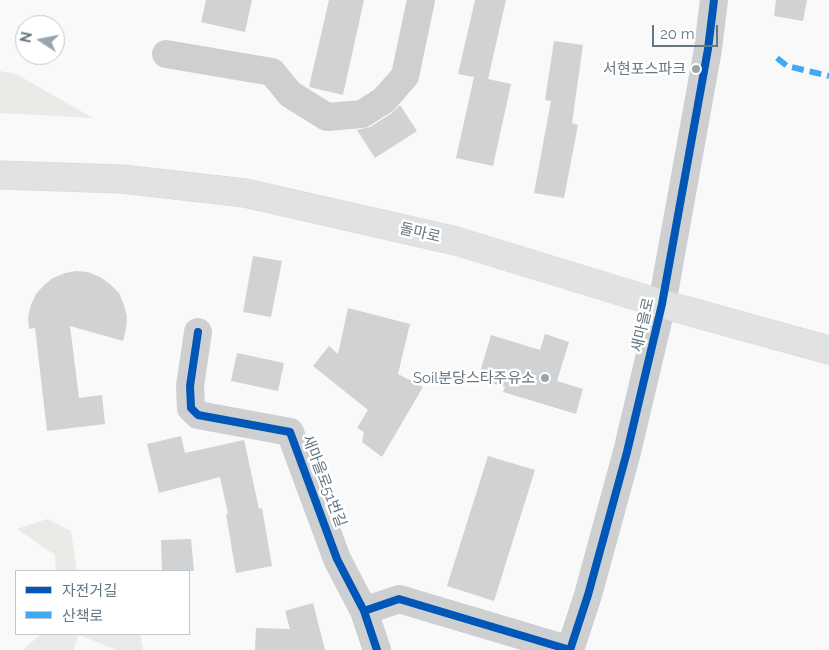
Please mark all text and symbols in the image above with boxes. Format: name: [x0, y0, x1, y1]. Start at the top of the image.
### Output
north arrow: [15, 15, 65, 65]
scale bar: [654, 15, 720, 47]
text: 20 m: [660, 25, 695, 43]
text: N: [17, 31, 35, 44]
place label: 서현포스파크: [603, 60, 686, 78]
marker: 서현포스파크: [690, 63, 702, 75]
street label: 돌마로: [398, 220, 442, 246]
street label: 새마을로: [628, 296, 658, 354]
place label: Soil분당스타주유소: [413, 369, 535, 387]
marker: Soil분당스타주유소: [539, 372, 551, 384]
street label: 새마을로51번길: [298, 432, 350, 530]
legend: [15, 570, 190, 635]
text: 자전거길: [62, 582, 117, 600]
text: 산책로: [62, 607, 103, 625]

